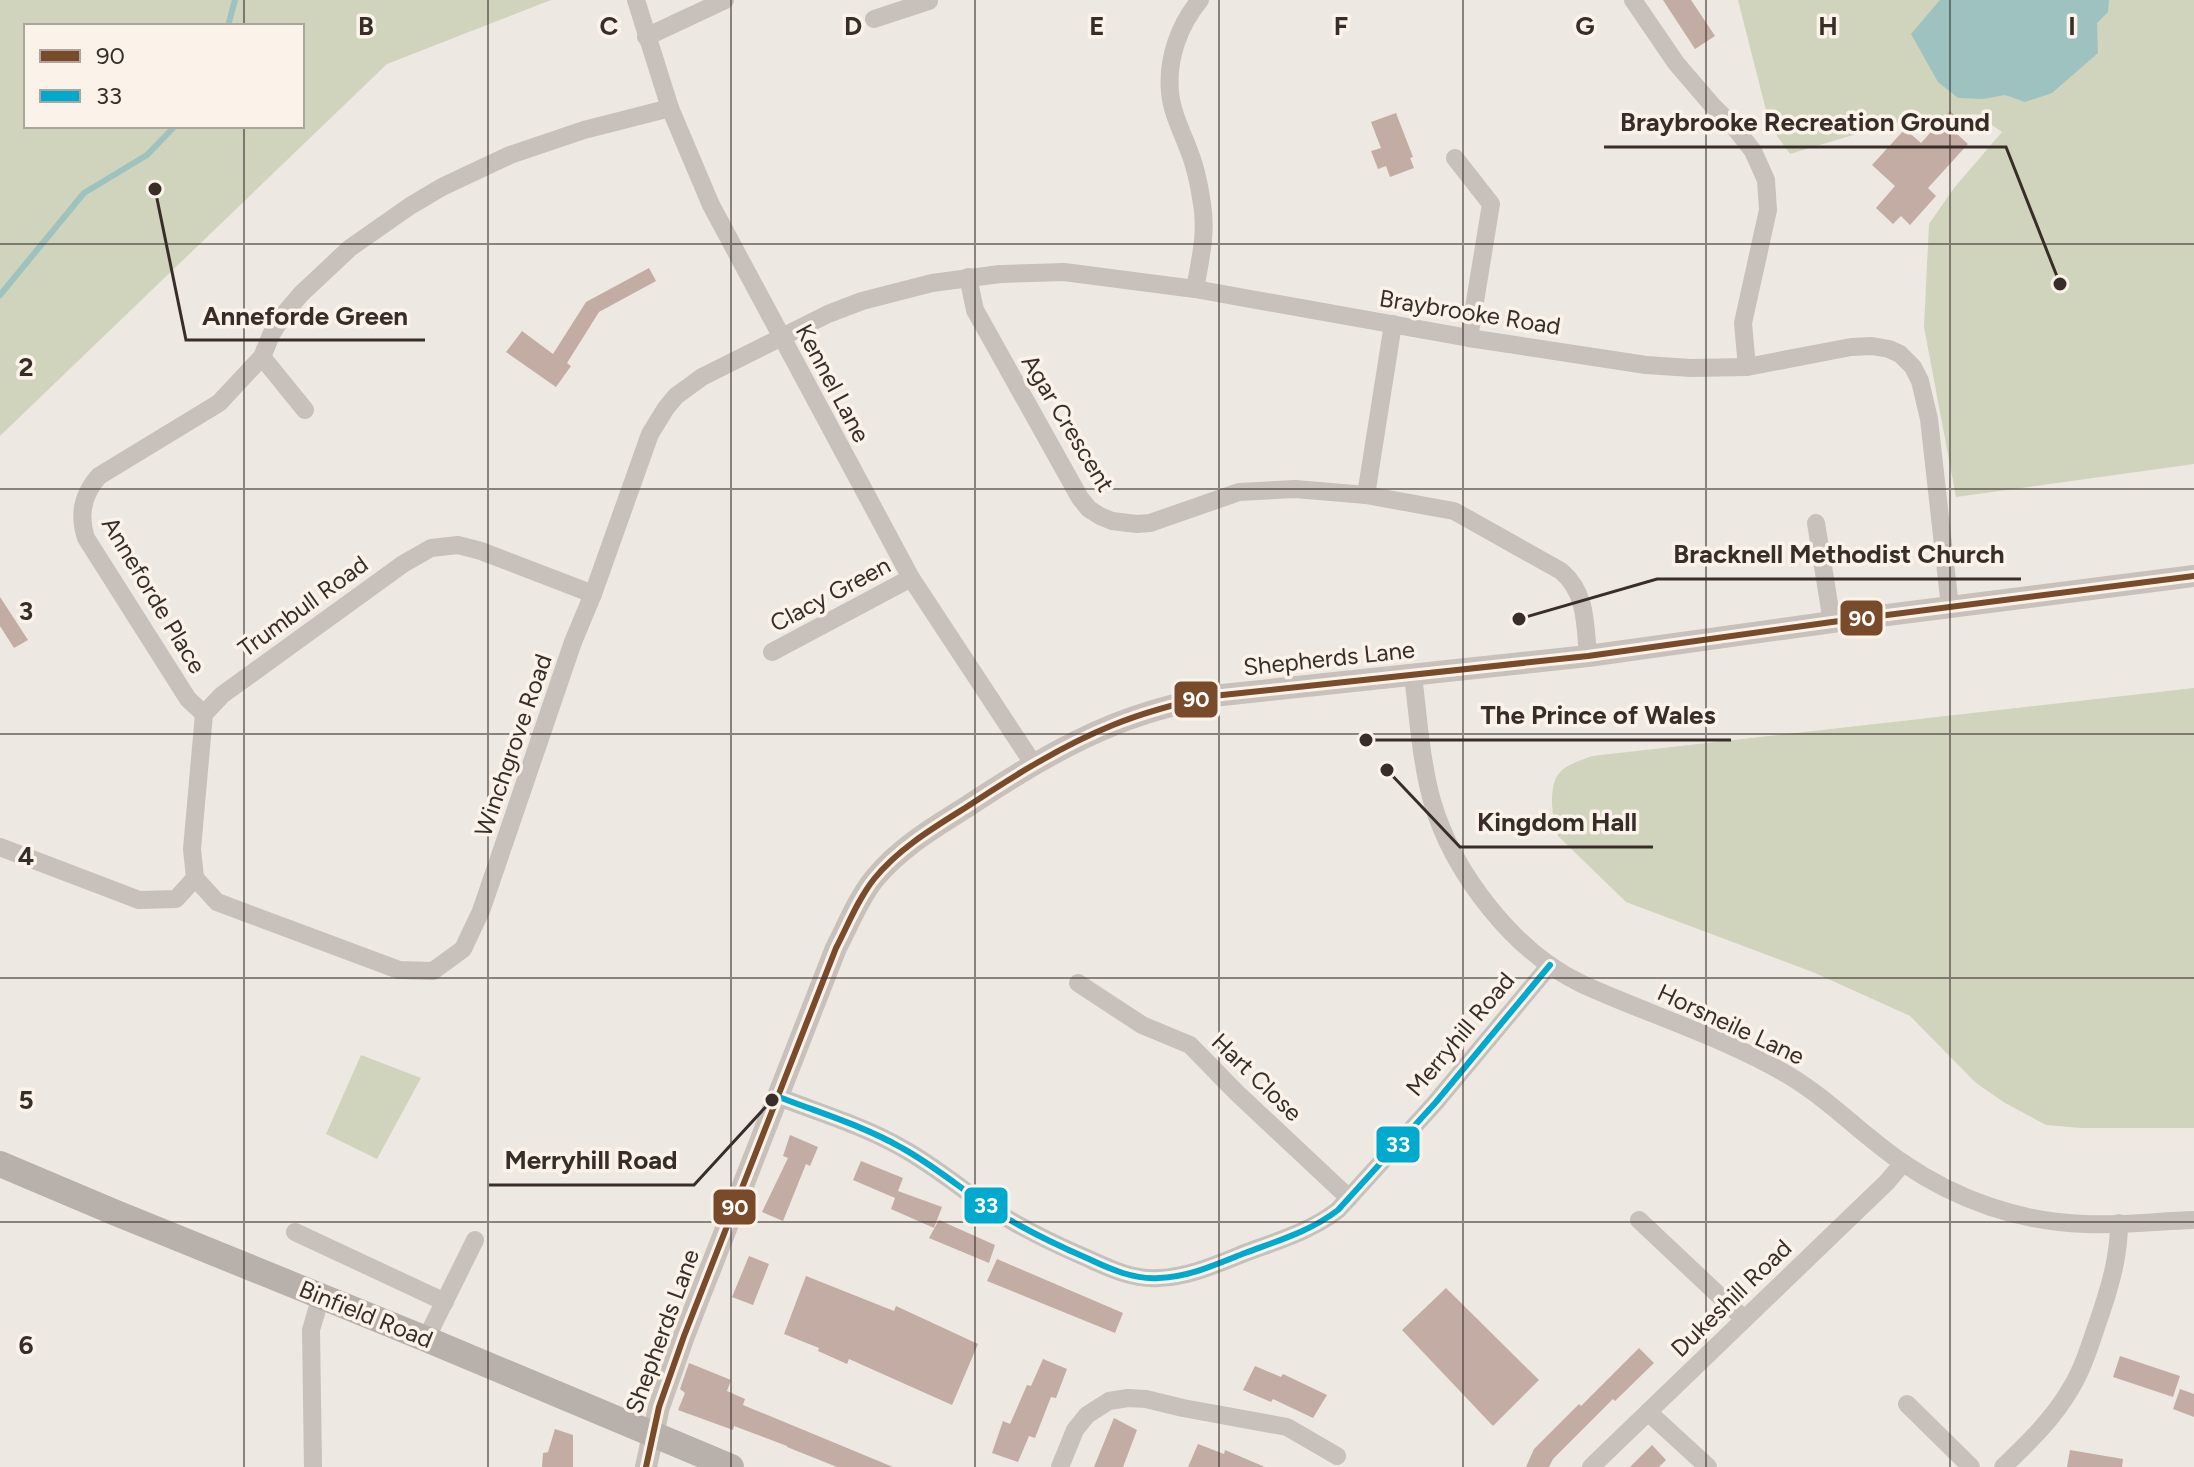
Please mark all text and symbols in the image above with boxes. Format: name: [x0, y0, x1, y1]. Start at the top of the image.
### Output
text: B: [358, 10, 374, 42]
text: C: [600, 10, 619, 42]
text: D: [844, 10, 862, 42]
text: E: [1089, 10, 1105, 42]
text: F: [1334, 10, 1348, 42]
text: G: [1575, 10, 1595, 42]
text: H: [1818, 10, 1838, 42]
text: I: [2068, 10, 2076, 42]
legend: [24, 24, 304, 128]
text: 90: [96, 41, 125, 70]
text: 33: [96, 81, 122, 110]
callout: Braybrooke Recreation Ground: [1604, 97, 2006, 147]
text: Braybrooke Recreation Ground: [1620, 106, 1990, 138]
street label: Braybrooke Road: [1377, 283, 1563, 341]
callout: Anneforde Green: [186, 290, 425, 340]
text: Anneforde Green: [202, 300, 408, 332]
street label: Kennel Lane: [790, 319, 876, 447]
street label: Agar Crescent: [1016, 349, 1120, 497]
text: 2: [18, 351, 34, 383]
street label: Anneforde Place: [96, 511, 212, 679]
callout: Bracknell Methodist Church: [1657, 529, 2021, 579]
text: Bracknell Methodist Church: [1673, 538, 2005, 570]
street label: Trumbull Road: [232, 549, 374, 663]
street label: Clacy Green: [765, 550, 895, 638]
text: 3: [19, 595, 33, 627]
line badge: 90: [1839, 599, 1884, 637]
text: 90: [1848, 605, 1876, 632]
street label: Shepherds Lane: [1242, 635, 1416, 681]
street label: Winchgrove Road: [468, 650, 558, 840]
line badge: 90: [1173, 680, 1219, 719]
text: 90: [1182, 686, 1210, 713]
callout: The Prince of Wales: [1464, 690, 1731, 740]
text: The Prince of Wales: [1480, 699, 1716, 731]
callout: Kingdom Hall: [1460, 797, 1653, 847]
text: Kingdom Hall: [1477, 806, 1637, 838]
text: 4: [18, 840, 34, 872]
street label: Merryhill Road: [1400, 966, 1520, 1102]
street label: Horsneile Lane: [1653, 977, 1809, 1071]
street label: Hart Close: [1206, 1027, 1308, 1127]
text: 5: [18, 1084, 34, 1116]
line badge: 33: [1375, 1125, 1421, 1164]
text: 33: [1386, 1131, 1410, 1158]
callout: Merryhill Road: [489, 1135, 694, 1185]
text: Merryhill Road: [504, 1144, 678, 1176]
line badge: 33: [963, 1186, 1009, 1225]
line badge: 90: [712, 1188, 757, 1226]
text: 33: [974, 1192, 998, 1219]
text: 90: [721, 1194, 749, 1221]
street label: Dukeshill Road: [1665, 1233, 1797, 1363]
street label: Shepherds Lane: [619, 1245, 705, 1417]
street label: Binfield Road: [295, 1274, 437, 1354]
text: 6: [18, 1329, 34, 1361]

